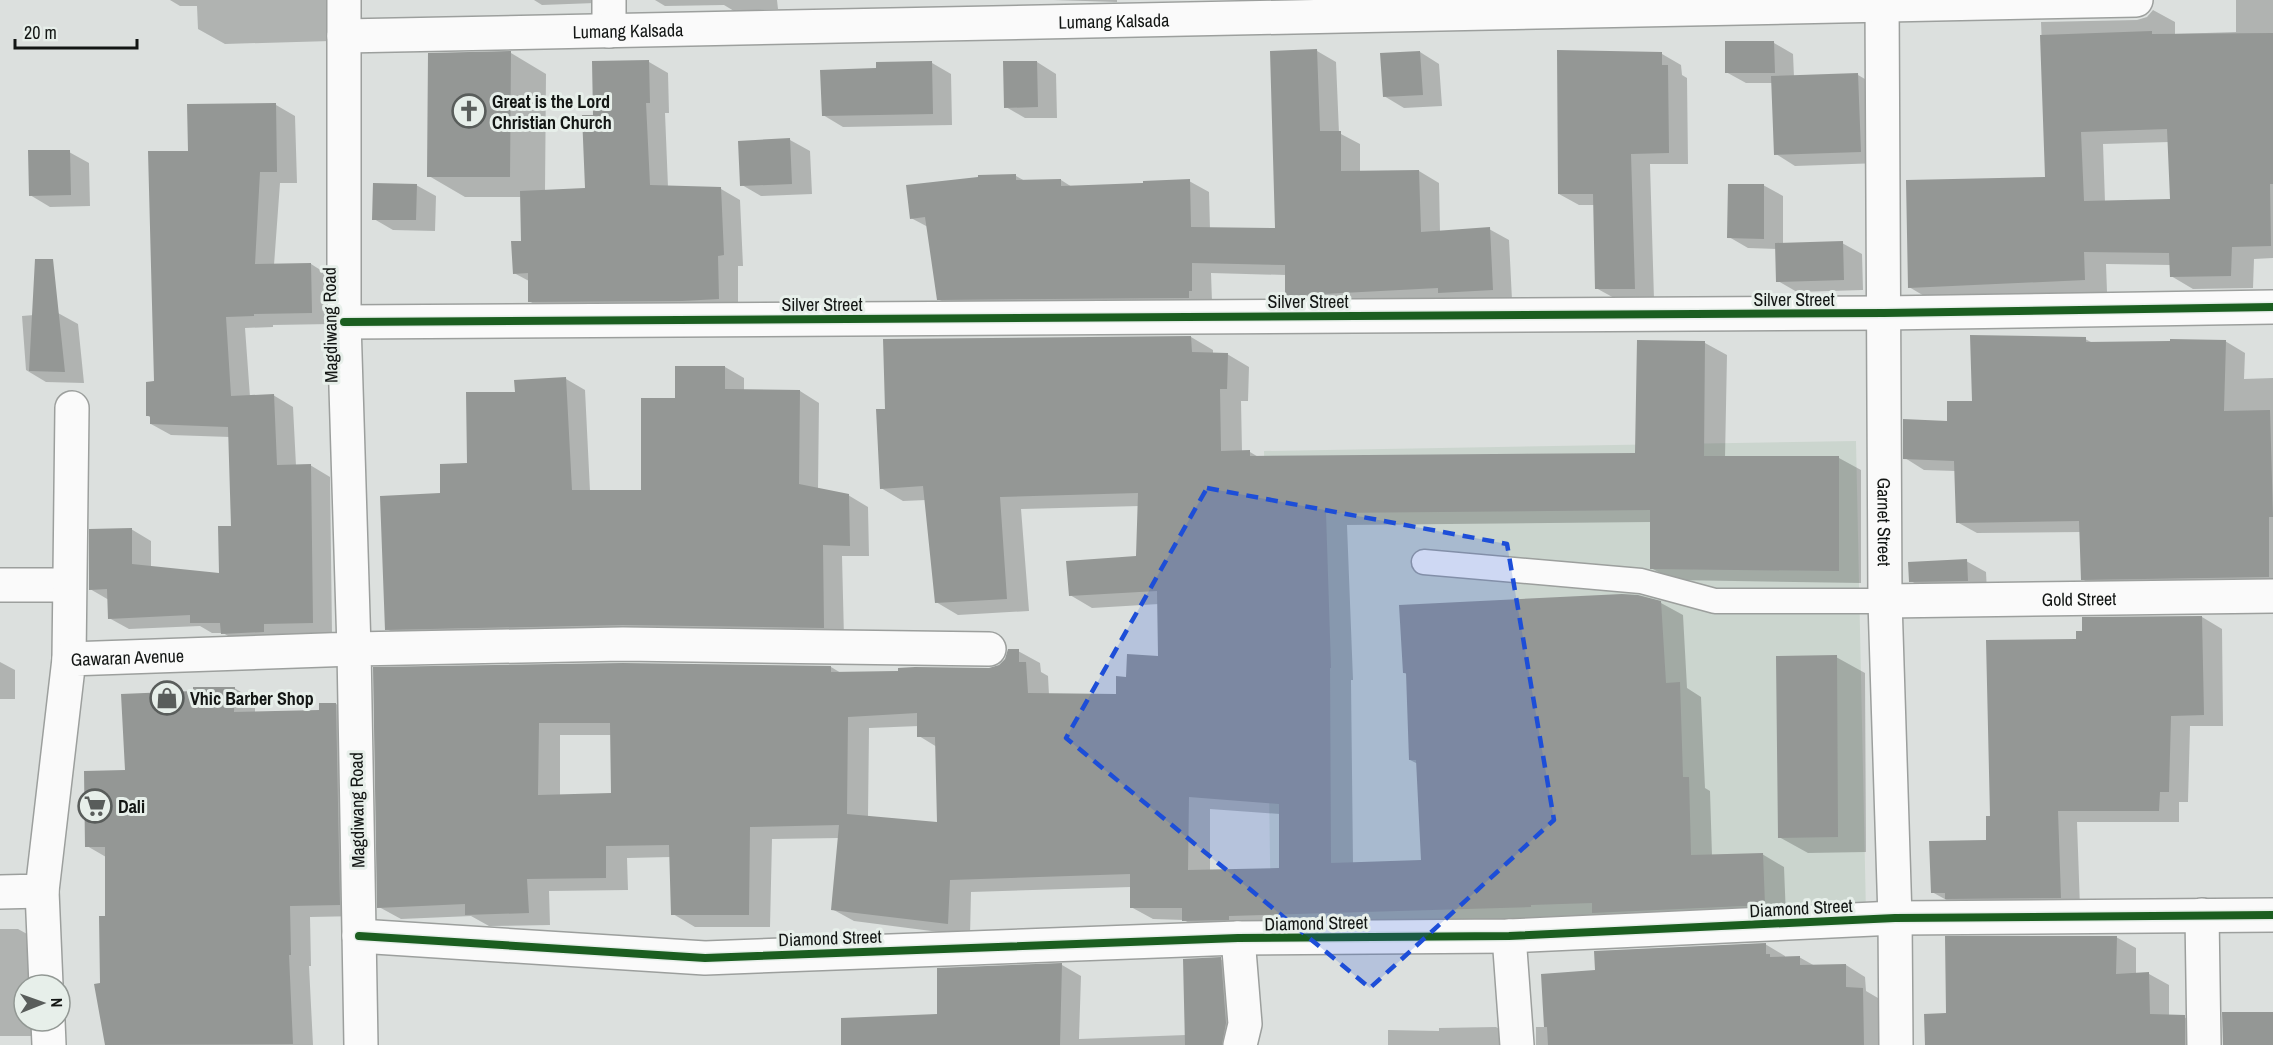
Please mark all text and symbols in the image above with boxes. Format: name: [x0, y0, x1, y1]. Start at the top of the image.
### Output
street label: Lumang Kalsada: [1058, 7, 1170, 34]
scale bar: [15, 12, 136, 50]
street label: Lumang Kalsada: [572, 17, 684, 44]
text: 20 m: [24, 20, 57, 45]
place label: Great is the Lord Christian Church: [492, 89, 612, 135]
church icon: Great is the Lord Christian Church: [451, 93, 487, 129]
street label: Magdiwang Road: [316, 267, 344, 383]
street label: Silver Street: [1753, 287, 1835, 312]
street label: Silver Street: [1267, 289, 1349, 314]
street label: Silver Street: [781, 292, 863, 317]
street label: Garnet Street: [1872, 478, 1897, 566]
street label: Gold Street: [2041, 586, 2117, 611]
street label: Gawaran Avenue: [70, 642, 184, 671]
shop icon: Vhic Barber Shop: [149, 680, 185, 716]
place label: Vhic Barber Shop: [190, 686, 314, 711]
street label: Magdiwang Road: [343, 752, 371, 868]
supermarket icon: Dali: [77, 788, 113, 824]
place label: Dali: [118, 794, 145, 819]
street label: Diamond Street: [1749, 893, 1853, 923]
street label: Diamond Street: [1264, 910, 1368, 936]
street label: Diamond Street: [778, 924, 882, 952]
north arrow: [12, 973, 72, 1033]
text: N: [46, 998, 68, 1008]

